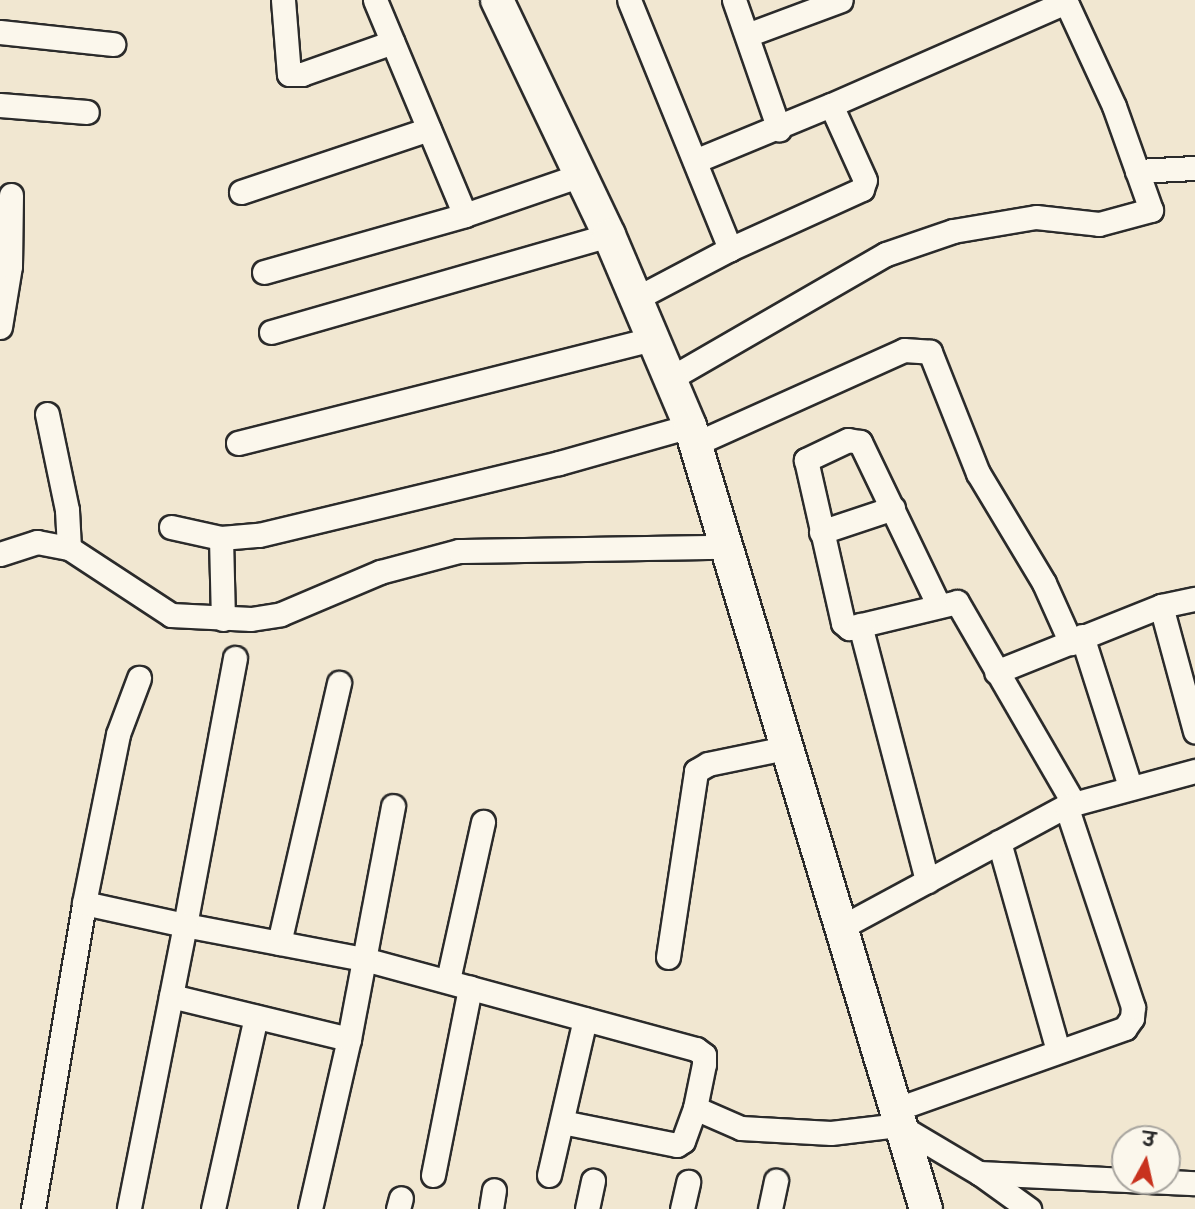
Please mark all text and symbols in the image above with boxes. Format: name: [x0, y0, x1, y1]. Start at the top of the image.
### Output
north arrow: [1111, 1125, 1181, 1195]
text: उ: [1141, 1127, 1157, 1154]

